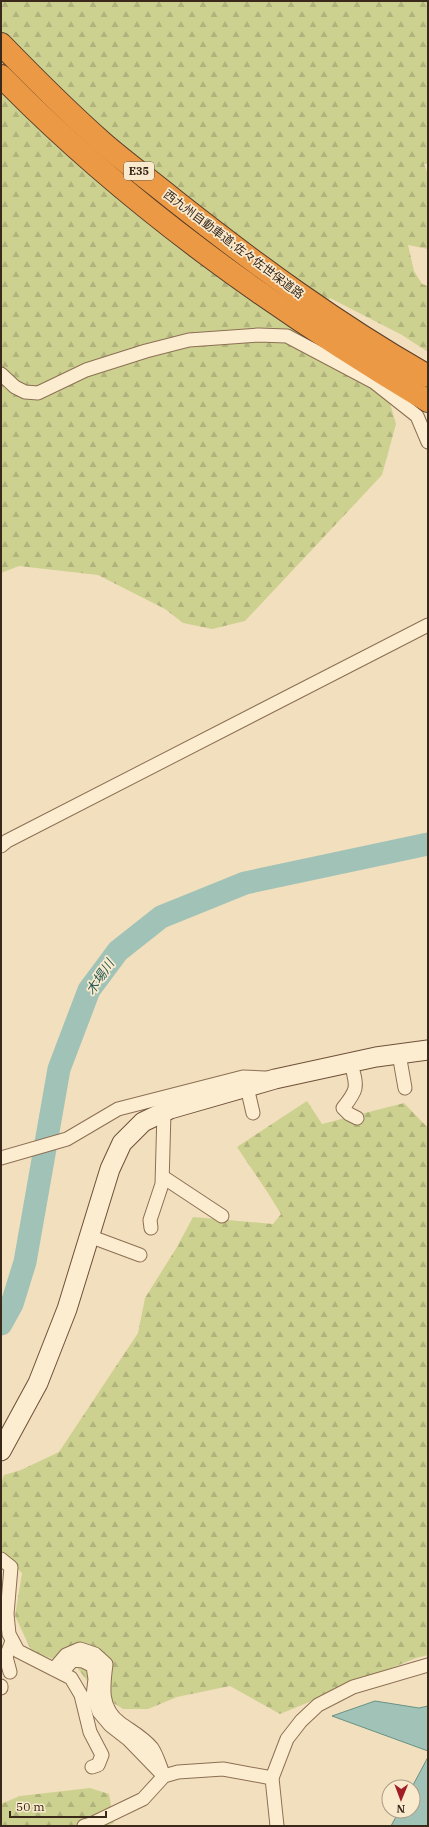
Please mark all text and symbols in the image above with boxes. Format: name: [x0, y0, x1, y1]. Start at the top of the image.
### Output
road number: E35: [124, 162, 154, 180]
street label: 西九州自動車道;佐々佐世保道路: [161, 186, 307, 302]
water label: 木場川: [82, 954, 119, 998]
north arrow: [381, 1779, 421, 1819]
scale bar: [10, 1793, 106, 1819]
text: 50 m: [16, 1799, 45, 1814]
text: N: [396, 1802, 405, 1816]

